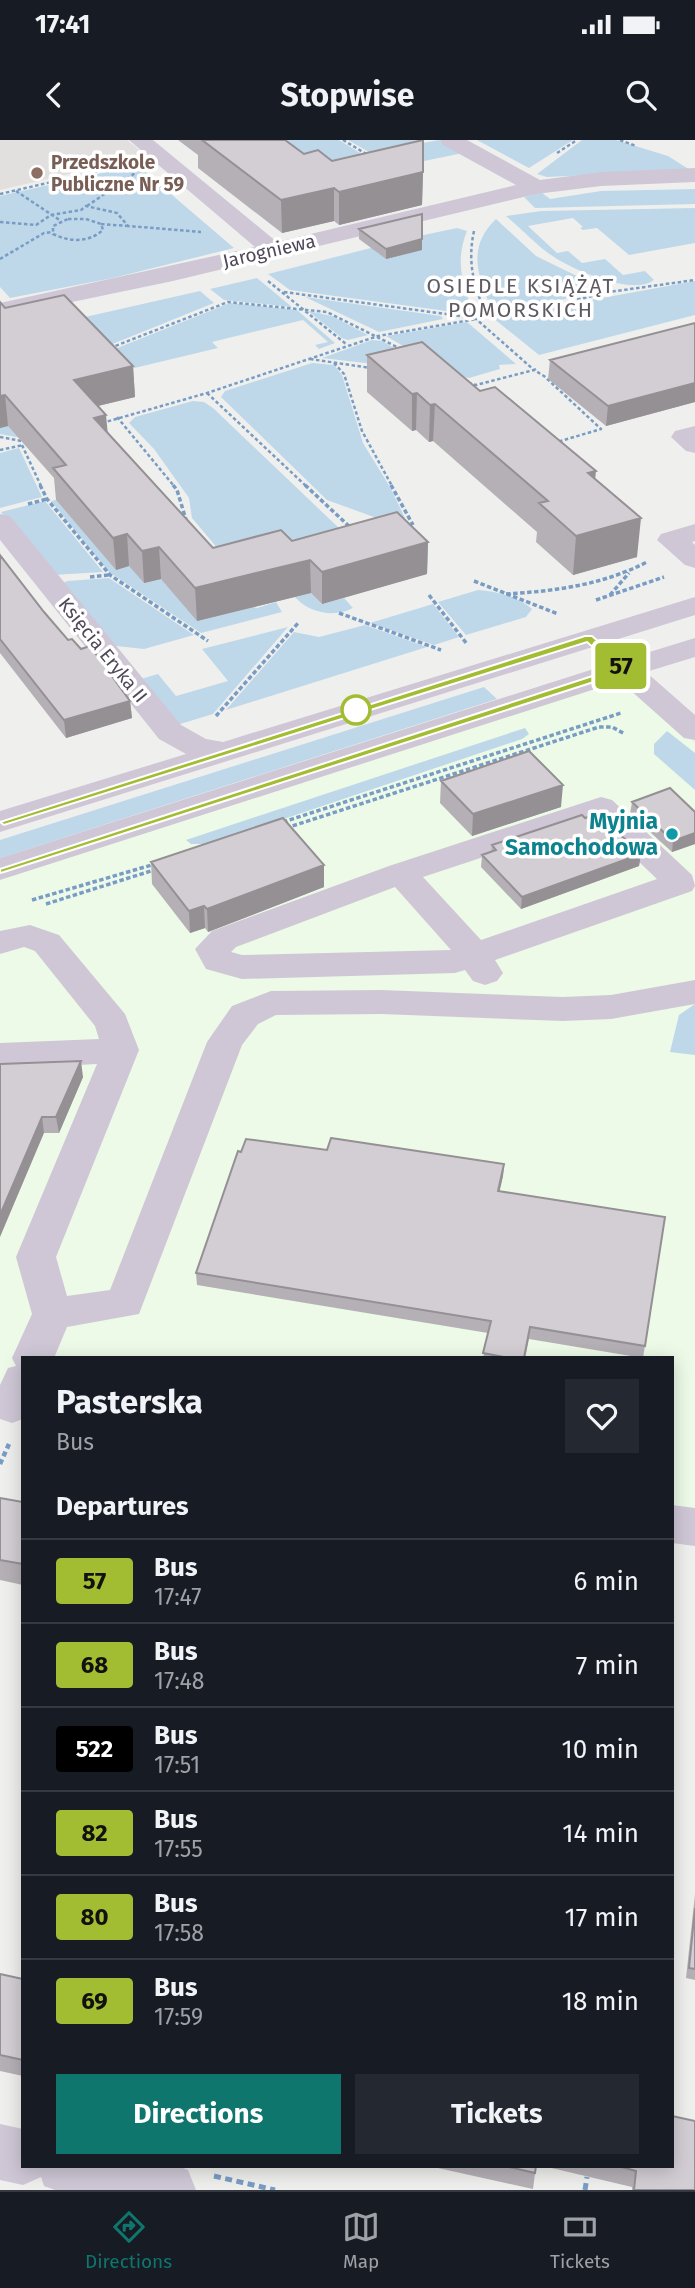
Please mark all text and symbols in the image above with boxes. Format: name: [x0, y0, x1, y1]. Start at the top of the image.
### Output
text: 17:41: [35, 9, 90, 40]
icon: back: [35, 76, 73, 114]
text: Stopwise: [281, 76, 414, 114]
icon: search: [622, 76, 660, 114]
place label: Przedszkole Publiczne Nr 59: [51, 151, 185, 196]
marker: Przedszkole Publiczne Nr 59: [29, 165, 45, 181]
street label: Jarogniewa: [220, 229, 318, 273]
district label: OSIEDLE KSIĄŻĄT POMORSKICH: [427, 273, 615, 323]
street label: Księcia Eryka II: [54, 593, 152, 707]
line badge: 57: [590, 643, 652, 689]
text: 57: [609, 652, 633, 680]
unlabelled marker: [341, 695, 371, 725]
place label: Myjnia Samochodowa: [505, 807, 658, 861]
marker: Myjnia Samochodowa: [664, 826, 680, 842]
button: heart: [565, 1379, 639, 1453]
text: Pasterska: [56, 1382, 203, 1422]
text: Bus: [56, 1428, 94, 1456]
text: Departures: [56, 1491, 189, 1522]
text: Bus: [154, 1552, 197, 1583]
text: 6 min: [573, 1566, 639, 1597]
text: 57: [83, 1567, 106, 1595]
text: 17:47: [154, 1583, 201, 1611]
text: Bus: [154, 1636, 197, 1667]
text: 7 min: [576, 1650, 639, 1681]
text: 68: [81, 1651, 108, 1679]
text: 17:48: [154, 1667, 205, 1695]
text: Bus: [154, 1720, 197, 1751]
text: 10 min: [561, 1734, 639, 1765]
text: 522: [76, 1735, 113, 1763]
text: 17:51: [154, 1751, 200, 1779]
text: Bus: [154, 1804, 197, 1835]
text: 14 min: [562, 1818, 639, 1849]
text: 82: [81, 1819, 108, 1847]
text: 17:55: [154, 1835, 203, 1863]
text: Bus: [154, 1888, 197, 1919]
text: 17 min: [564, 1902, 639, 1933]
text: 80: [81, 1903, 108, 1931]
text: 17:58: [154, 1919, 204, 1947]
text: Bus: [154, 1972, 197, 2003]
text: 18 min: [562, 1986, 639, 2017]
text: 69: [81, 1987, 108, 2015]
text: 17:59: [154, 2003, 203, 2031]
button: Directions: [56, 2074, 341, 2154]
button: Tickets: [355, 2074, 639, 2154]
tab: Directions: [85, 2208, 172, 2273]
tab: Map: [342, 2208, 380, 2273]
tab: Tickets: [550, 2208, 610, 2273]

